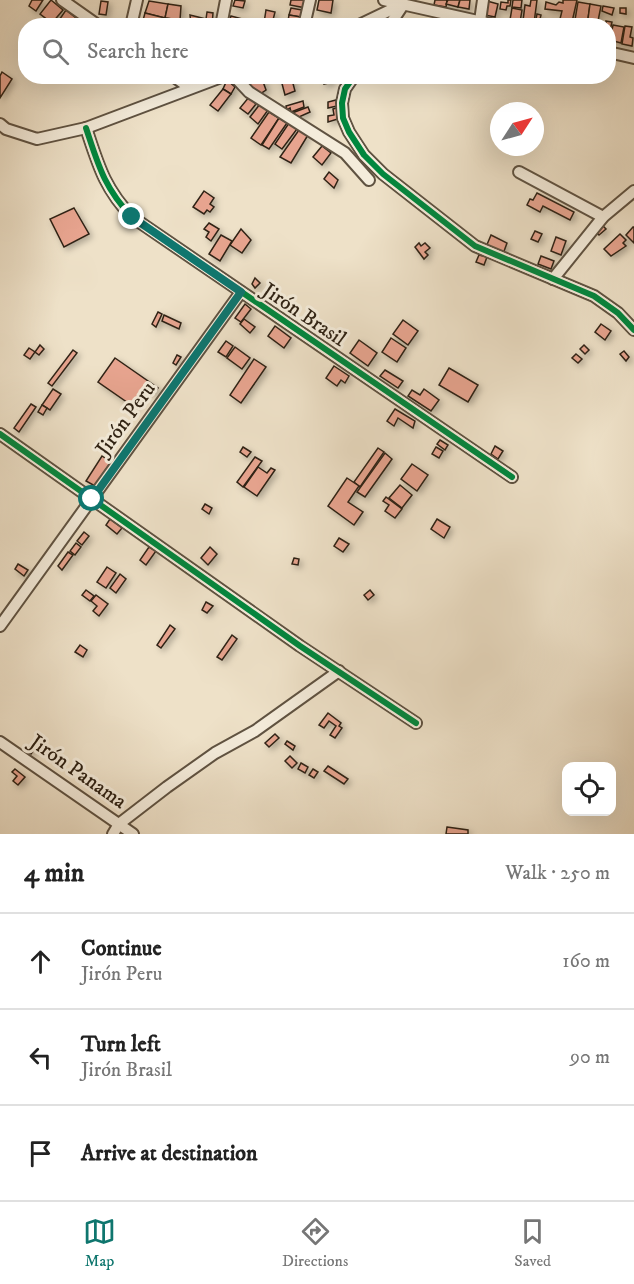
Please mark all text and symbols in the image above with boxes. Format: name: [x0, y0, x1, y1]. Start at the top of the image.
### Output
search box: [18, 18, 616, 84]
icon: search: [39, 35, 72, 68]
text: Search here: [87, 38, 189, 65]
north arrow: [490, 102, 544, 156]
route end: [118, 203, 144, 229]
street label: Jirón Brasil: [255, 276, 351, 353]
street label: Jirón Peru: [89, 377, 162, 463]
route start: [78, 485, 104, 511]
street label: Jirón Panama: [23, 728, 132, 815]
map controls: [562, 762, 616, 816]
button: locate: [562, 762, 616, 816]
text: 4 min: [24, 857, 84, 890]
text: Walk · 250 m: [505, 861, 610, 886]
text: Continue: [81, 935, 162, 962]
icon: ahead: [24, 945, 57, 978]
text: 160 m: [562, 949, 610, 974]
text: Jirón Peru: [81, 962, 162, 987]
text: Turn left: [81, 1031, 161, 1058]
icon: left: [24, 1041, 57, 1074]
text: 90 m: [570, 1045, 610, 1070]
text: Jirón Brasil: [81, 1058, 172, 1083]
icon: arrive: [24, 1137, 57, 1170]
text: Arrive at destination: [81, 1140, 258, 1167]
tab: Map: [83, 1215, 116, 1271]
tab: Directions: [282, 1215, 348, 1271]
tab: Saved: [514, 1215, 551, 1271]

